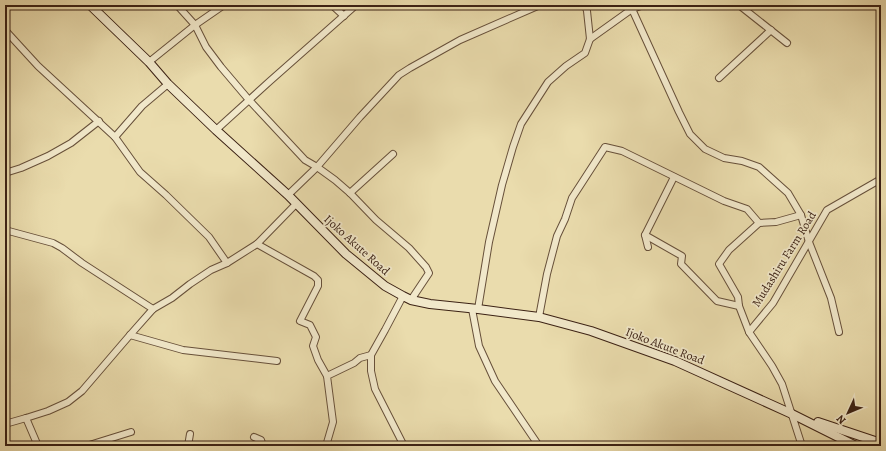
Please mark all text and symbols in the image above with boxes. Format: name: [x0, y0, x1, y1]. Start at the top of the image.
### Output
street label: Mudashiru Farm Road: [748, 208, 820, 310]
street label: Ijoko Akute Road: [321, 211, 394, 279]
street label: Ijoko Akute Road: [623, 324, 707, 369]
north arrow: [828, 393, 868, 433]
text: N: [833, 412, 849, 428]

